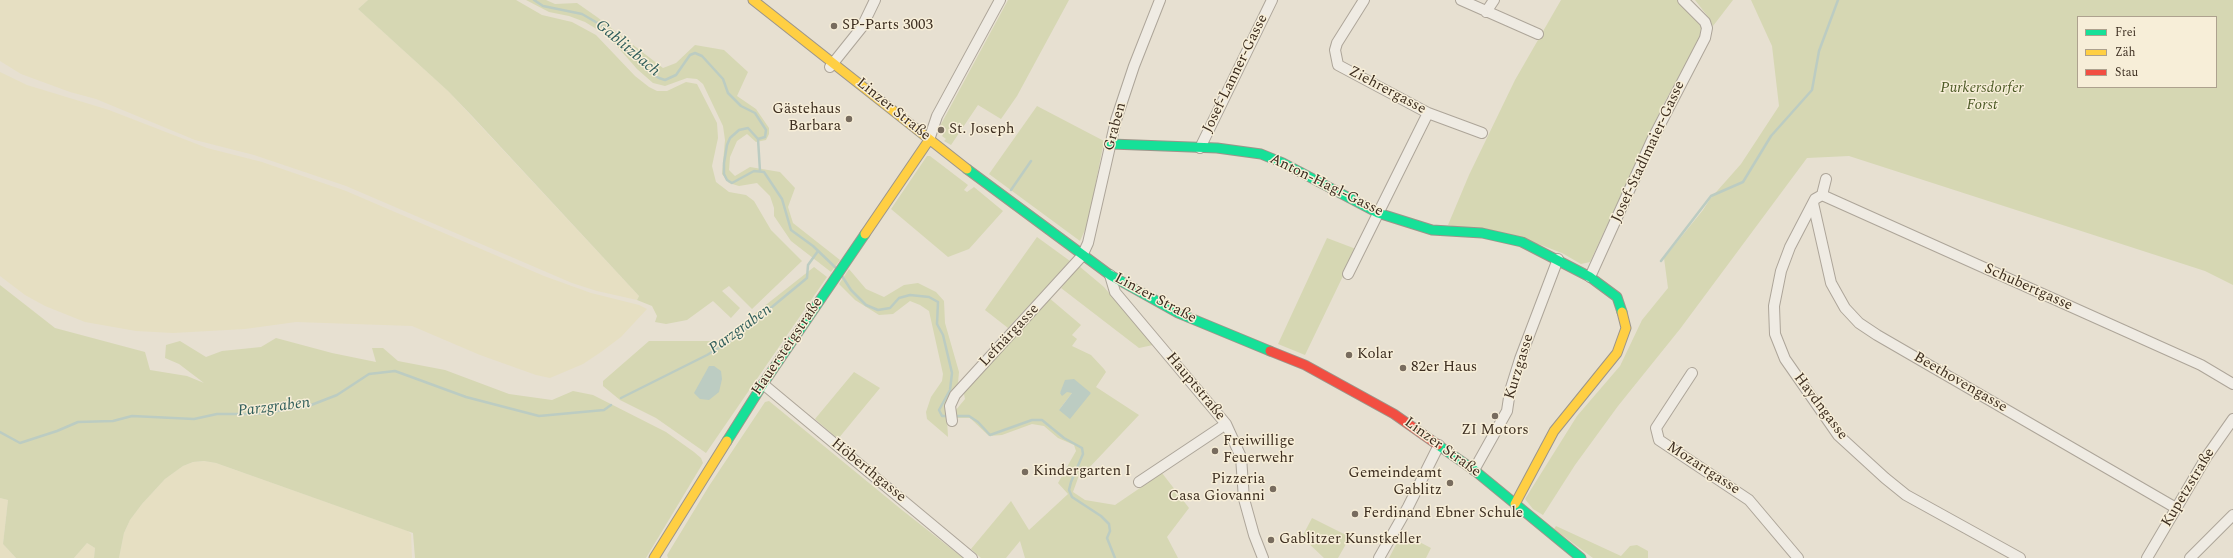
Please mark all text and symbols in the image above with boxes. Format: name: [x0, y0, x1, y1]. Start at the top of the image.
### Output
street label: Josef-Lanner-Gasse: [1199, 12, 1273, 136]
water label: Gablitzbach: [591, 16, 663, 82]
legend: [2077, 16, 2217, 88]
place label: SP-Parts 3003: [842, 17, 933, 35]
marker: SP-Parts 3003: [829, 21, 839, 31]
text: Frei: [2115, 23, 2136, 42]
text: Zäh: [2115, 43, 2136, 62]
street label: Ziehrergasse: [1345, 63, 1429, 119]
text: Stau: [2115, 63, 2138, 82]
street label: Linzer Straße: [852, 75, 934, 145]
street label: Josef-Stadlmaier-Gasse: [1608, 78, 1690, 226]
park label: Purkersdorfer Forst: [1940, 80, 2024, 115]
place label: Gästehaus Barbara: [772, 101, 841, 136]
street label: Graben: [1101, 101, 1131, 153]
marker: Gästehaus Barbara: [844, 114, 854, 124]
place label: St. Joseph: [949, 121, 1015, 139]
marker: St. Joseph: [936, 125, 946, 135]
street label: Anton-Hagl-Gasse: [1266, 151, 1386, 221]
street label: Schubertgasse: [1981, 260, 2075, 316]
street label: Linzer Straße: [1111, 270, 1199, 328]
street label: Hauersteigstraße: [749, 295, 827, 399]
water label: Parzgraben: [706, 301, 776, 359]
street label: Lefnärgasse: [976, 301, 1044, 371]
street label: Kurzgasse: [1502, 332, 1538, 402]
place label: Kolar: [1357, 346, 1393, 364]
street label: Hauptstraße: [1161, 349, 1229, 425]
street label: Beethovengasse: [1910, 349, 2010, 417]
marker: Kolar: [1344, 350, 1354, 360]
place label: 82er Haus: [1411, 359, 1477, 377]
marker: 82er Haus: [1398, 363, 1408, 373]
street label: Haydngasse: [1789, 370, 1851, 444]
water label: Parzgraben: [237, 394, 311, 422]
marker: ZI Motors: [1490, 411, 1500, 421]
street label: Linzer Straße: [1400, 414, 1484, 482]
place label: ZI Motors: [1461, 422, 1529, 440]
place label: Freiwillige Feuerwehr: [1223, 433, 1294, 468]
street label: Höberthgasse: [827, 435, 909, 507]
street label: Mozartgasse: [1663, 439, 1743, 499]
street label: Kupetzstraße: [2158, 445, 2220, 531]
marker: Freiwillige Feuerwehr: [1210, 446, 1220, 456]
place label: Kindergarten I: [1033, 463, 1131, 481]
place label: Gemeindeamt Gablitz: [1348, 465, 1442, 500]
marker: Kindergarten I: [1020, 467, 1030, 477]
place label: Pizzeria Casa Giovanni: [1168, 471, 1265, 506]
marker: Gemeindeamt Gablitz: [1445, 478, 1455, 488]
marker: Pizzeria Casa Giovanni: [1268, 484, 1278, 494]
place label: Ferdinand Ebner Schule: [1363, 505, 1523, 523]
marker: Ferdinand Ebner Schule: [1350, 509, 1360, 519]
place label: Gablitzer Kunstkeller: [1279, 531, 1421, 549]
marker: Gablitzer Kunstkeller: [1266, 535, 1276, 545]

